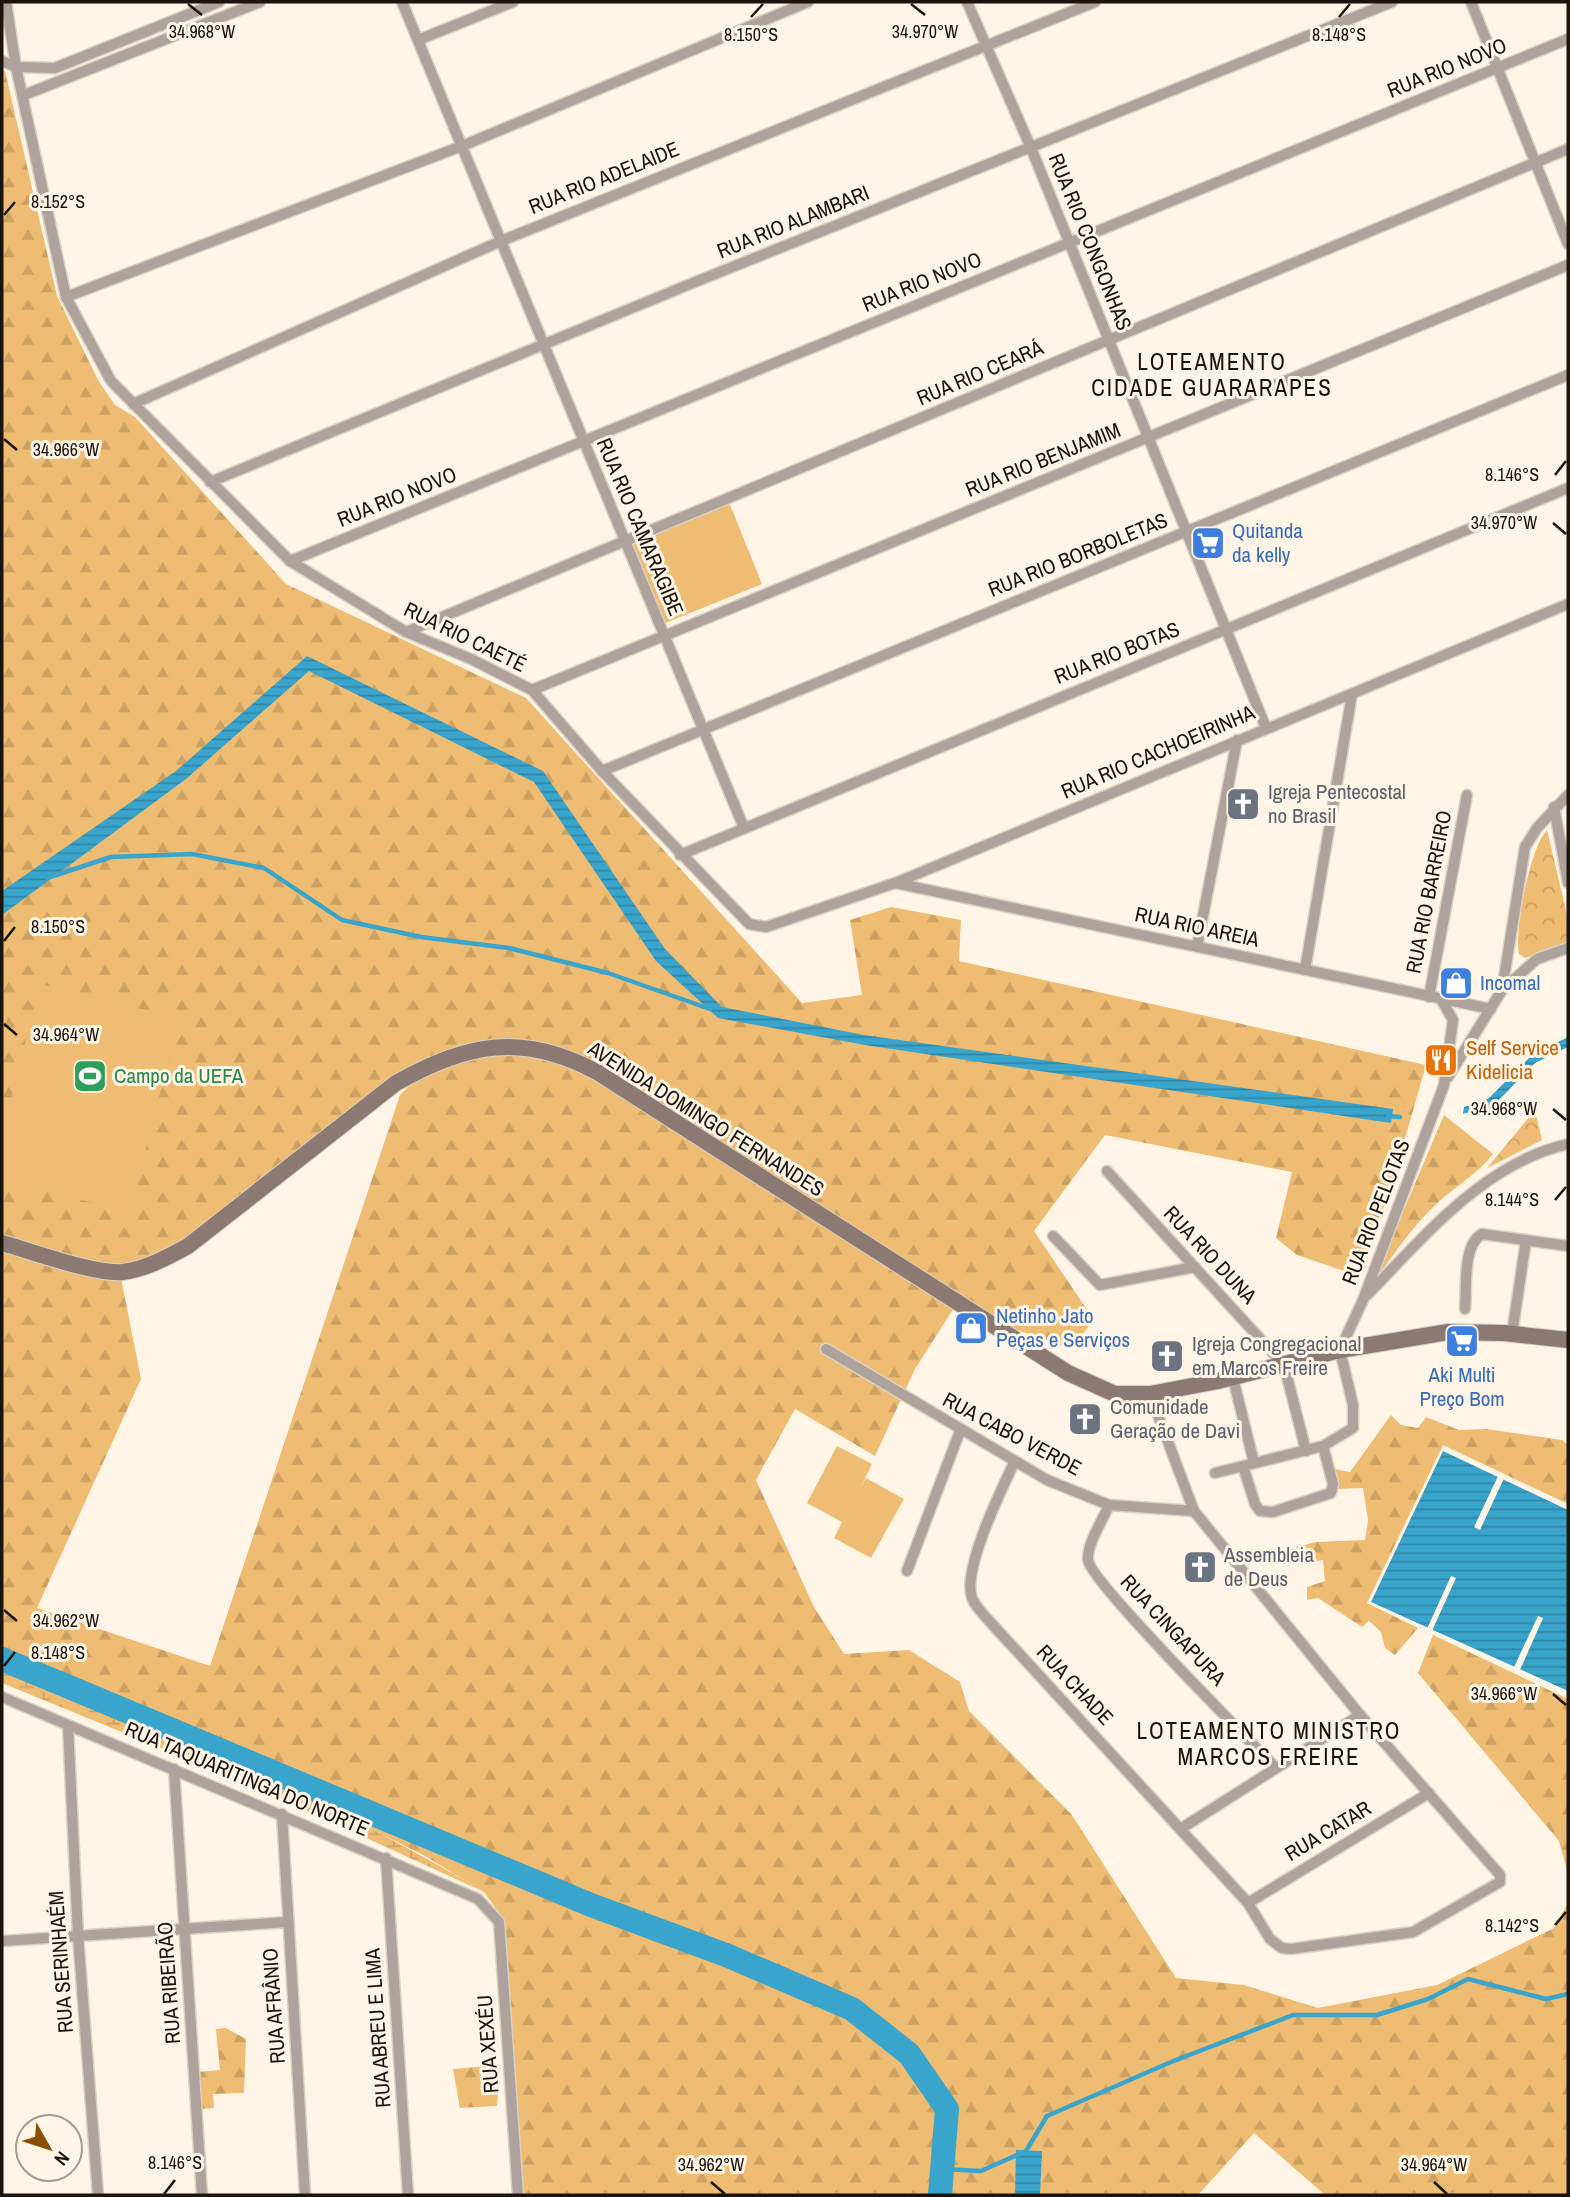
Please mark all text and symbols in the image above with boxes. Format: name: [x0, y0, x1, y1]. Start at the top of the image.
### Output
text: 34.968°W: [169, 19, 235, 44]
text: 34.970°W: [892, 19, 958, 44]
text: 8.150°S: [724, 22, 778, 47]
text: 8.148°S: [1312, 22, 1366, 47]
street label: RUA RIO NOVO: [1383, 30, 1511, 105]
street label: RUA RIO ADELAIDE: [524, 134, 683, 221]
street label: RUA RIO CONGONHAS: [1042, 149, 1139, 335]
street label: RUA RIO ALAMBARI: [712, 178, 873, 265]
text: 8.152°S: [31, 189, 85, 214]
street label: RUA RIO NOVO: [858, 244, 986, 319]
street label: RUA RIO CEARÁ: [912, 333, 1048, 412]
district label: LOTEAMENTO CIDADE GUARARAPES: [1091, 346, 1333, 403]
street label: RUA RIO BENJAMIM: [961, 415, 1125, 504]
street label: RUA RIO CAMARAGIBE: [590, 433, 691, 620]
text: 34.966°W: [33, 437, 99, 462]
street label: RUA RIO NOVO: [333, 459, 461, 534]
text: 8.146°S: [1485, 462, 1539, 487]
street label: RUA RIO BORBOLETAS: [984, 505, 1172, 604]
text: 34.970°W: [1471, 510, 1537, 535]
place label: Quitanda da kelly: [1232, 516, 1303, 569]
supermarket icon: Quitanda da kelly: [1189, 524, 1227, 562]
street label: RUA RIO CAETÉ: [399, 594, 531, 679]
street label: RUA RIO BOTAS: [1050, 614, 1184, 691]
street label: RUA RIO CACHOEIRINHA: [1057, 697, 1259, 805]
place label: Igreja Pentecostal no Brasil: [1268, 777, 1406, 830]
church icon: Igreja Pentecostal no Brasil: [1224, 785, 1262, 823]
street label: RUA RIO BARREIRO: [1398, 808, 1459, 976]
street label: RUA RIO AREIA: [1132, 899, 1262, 954]
text: 8.150°S: [31, 914, 85, 939]
shop icon: Incomal: [1437, 964, 1475, 1002]
place label: Incomal: [1480, 968, 1540, 997]
text: 34.964°W: [33, 1022, 99, 1047]
street label: AVENIDA DOMINGO FERNANDES: [582, 1033, 830, 1203]
place label: Self Service Kidelicia: [1466, 1033, 1559, 1086]
restaurant icon: Self Service Kidelicia: [1422, 1041, 1460, 1079]
sports icon: Campo da UEFA: [71, 1057, 109, 1095]
place label: Campo da UEFA: [114, 1061, 244, 1090]
text: 34.968°W: [1471, 1096, 1537, 1121]
street label: RUA RIO PELOTAS: [1334, 1135, 1417, 1289]
text: 8.144°S: [1485, 1187, 1539, 1212]
street label: RUA RIO DUNA: [1157, 1199, 1264, 1310]
place label: Netinho Jato Peças e Serviços: [996, 1301, 1130, 1354]
shop icon: Netinho Jato Peças e Serviços: [952, 1309, 990, 1347]
supermarket icon: Aki Multi Preço Bom: [1443, 1322, 1481, 1360]
place label: Igreja Congregacional em Marcos Freire: [1192, 1329, 1361, 1382]
church icon: Igreja Congregacional em Marcos Freire: [1148, 1337, 1186, 1375]
place label: Aki Multi Preço Bom: [1419, 1360, 1505, 1413]
street label: RUA CABO VERDE: [938, 1385, 1087, 1482]
place label: Comunidade Geração de Davi: [1110, 1392, 1240, 1445]
church icon: Comunidade Geração de Davi: [1066, 1400, 1104, 1438]
place label: Assembleia de Deus: [1223, 1540, 1314, 1593]
church icon: Assembleia de Deus: [1181, 1548, 1219, 1586]
street label: RUA CINGAPURA: [1114, 1568, 1233, 1692]
text: 34.962°W: [33, 1608, 99, 1633]
street label: RUA CHADE: [1031, 1638, 1120, 1731]
text: 8.148°S: [31, 1640, 85, 1665]
text: 34.966°W: [1471, 1681, 1537, 1706]
street label: RUA TAQUARITINGA DO NORTE: [121, 1714, 374, 1843]
district label: LOTEAMENTO MINISTRO MARCOS FREIRE: [1136, 1715, 1402, 1772]
street label: RUA CATAR: [1279, 1793, 1376, 1868]
street label: RUA SERINHAÉM: [41, 1890, 80, 2034]
text: 8.142°S: [1485, 1913, 1539, 1938]
street label: RUA RIBEIRÃO: [150, 1921, 187, 2045]
street label: RUA AFRÂNIO: [255, 1947, 292, 2065]
street label: RUA ABREU E LIMA: [357, 1947, 398, 2109]
street label: RUA XEXÉU: [470, 1994, 505, 2094]
north arrow: [14, 2113, 84, 2183]
text: N: [49, 2146, 76, 2171]
text: 8.146°S: [148, 2150, 202, 2175]
text: 34.962°W: [678, 2152, 744, 2177]
text: 34.964°W: [1401, 2152, 1467, 2177]

